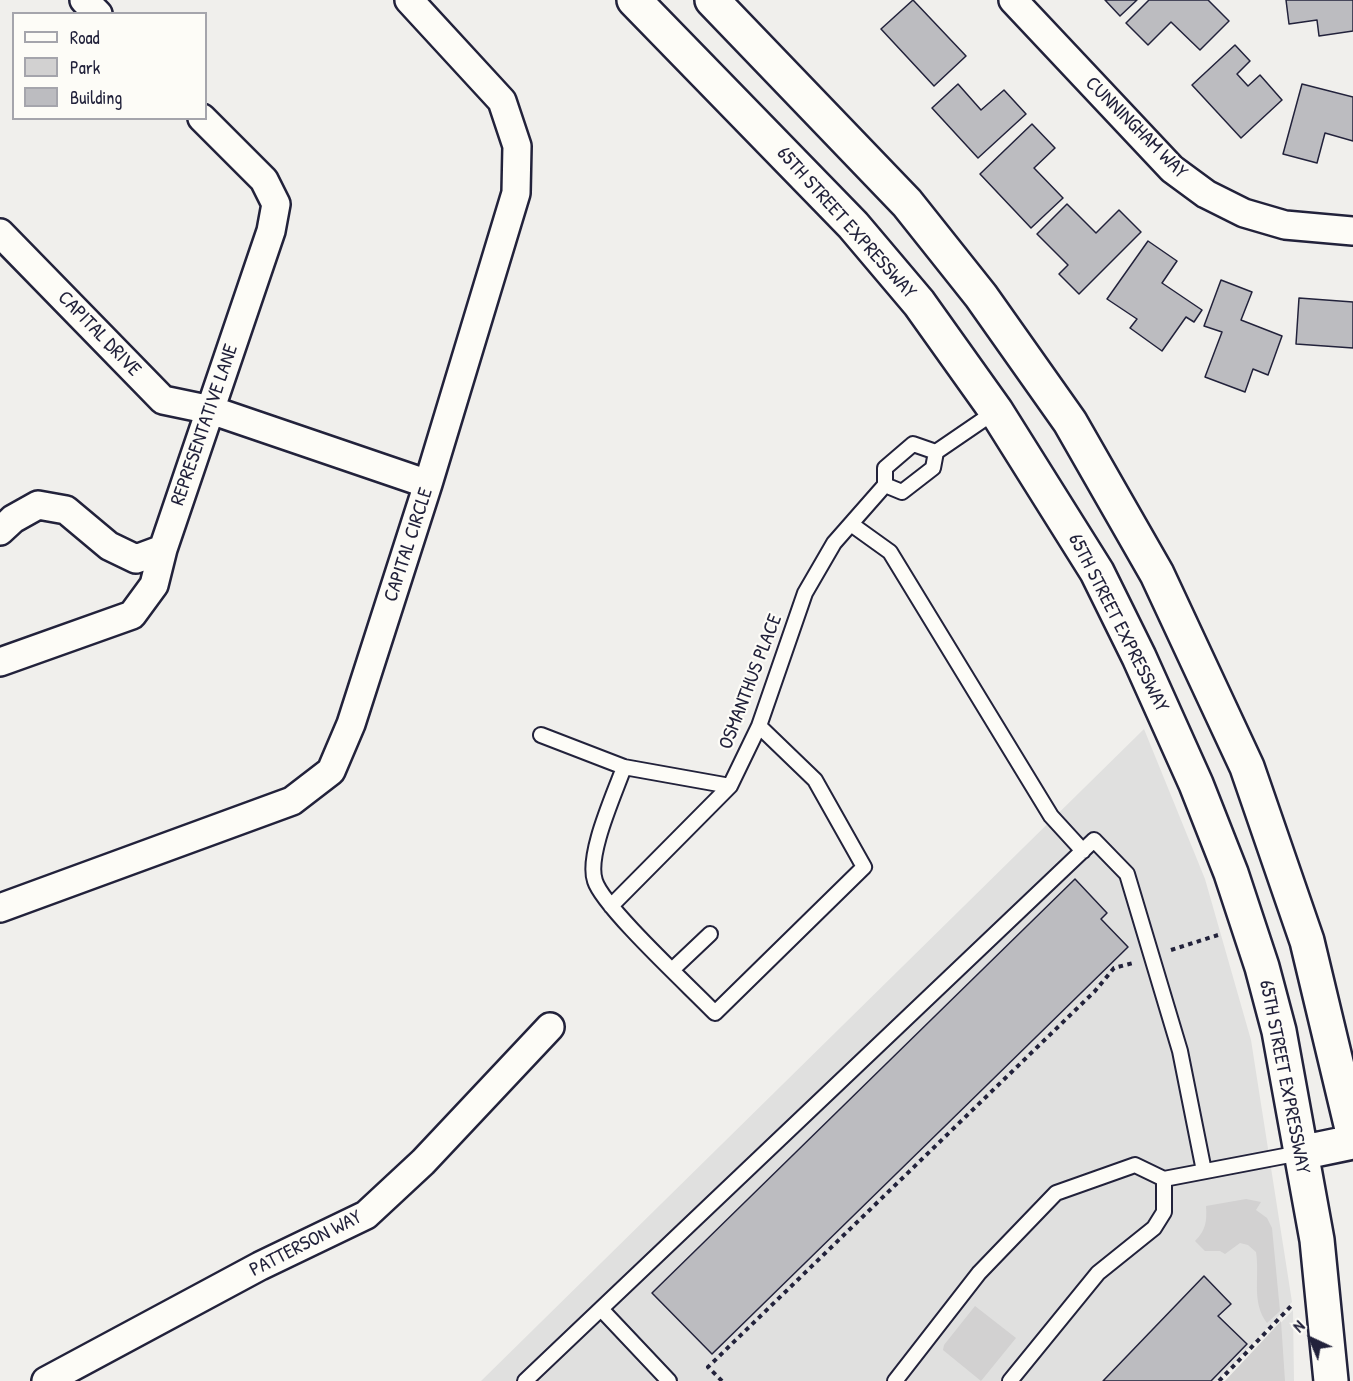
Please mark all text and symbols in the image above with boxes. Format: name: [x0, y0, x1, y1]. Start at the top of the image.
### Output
legend: [12, 12, 207, 120]
text: Road: [70, 25, 100, 50]
text: Park: [70, 55, 100, 80]
street label: CUNNINGHAM WAY: [1080, 72, 1192, 184]
text: Building: [70, 85, 122, 110]
street label: 65TH STREET EXPRESSWAY: [771, 142, 921, 304]
street label: CAPITAL DRIVE: [52, 286, 146, 382]
street label: REPRESENTATIVE LANE: [166, 341, 244, 509]
street label: CAPITAL CIRCLE: [379, 485, 439, 605]
street label: 65TH STREET EXPRESSWAY: [1063, 530, 1173, 716]
street label: OSMANTHUS PLACE: [714, 611, 788, 753]
street label: 65TH STREET EXPRESSWAY: [1253, 978, 1315, 1176]
street label: PATTERSON WAY: [246, 1206, 366, 1282]
north arrow: [1281, 1309, 1341, 1369]
text: N: [1288, 1315, 1309, 1337]

